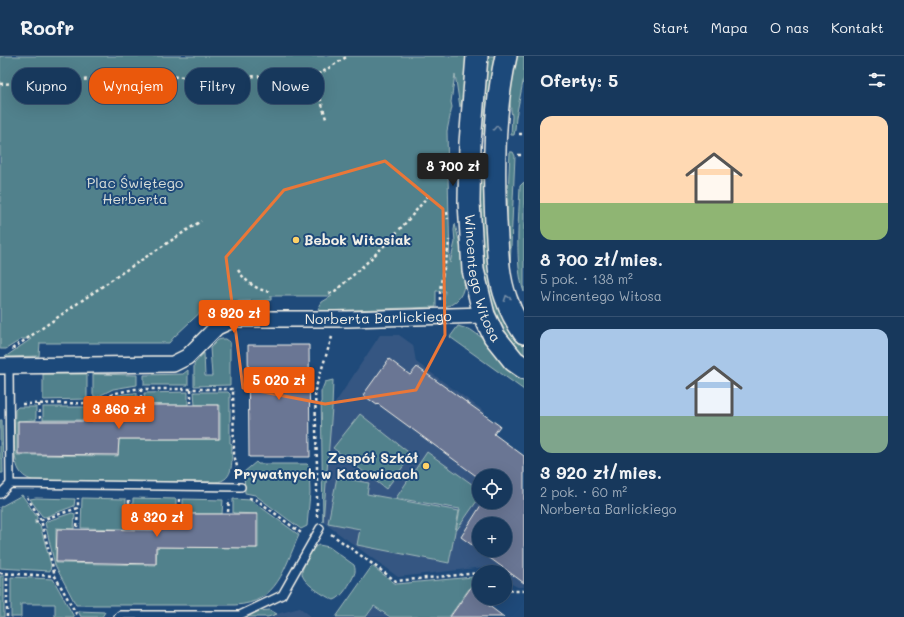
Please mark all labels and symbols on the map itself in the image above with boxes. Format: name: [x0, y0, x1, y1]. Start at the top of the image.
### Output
one-way arrow: [492, 125, 501, 131]
pin: 8 700 zł: [412, 153, 494, 187]
park label: Plac Świętego Herberta: [87, 173, 183, 208]
street label: Wincentego Witosa: [461, 213, 505, 346]
place label: Bebok Witosiak: [304, 230, 411, 249]
marker: Bebok Witosiak: [291, 235, 301, 245]
one-way arrow: [503, 295, 512, 302]
pin: 3 920 zł: [193, 300, 275, 334]
street label: Norberta Barlickiego: [305, 306, 452, 328]
pin: 5 020 zł: [238, 367, 320, 401]
pin: 3 860 zł: [78, 396, 160, 430]
place label: Zespół Szkół Prywatnych w Katowicach: [233, 448, 418, 483]
marker: Zespół Szkół Prywatnych w Katowicach: [421, 461, 431, 471]
pin: 8 320 zł: [116, 504, 198, 538]

